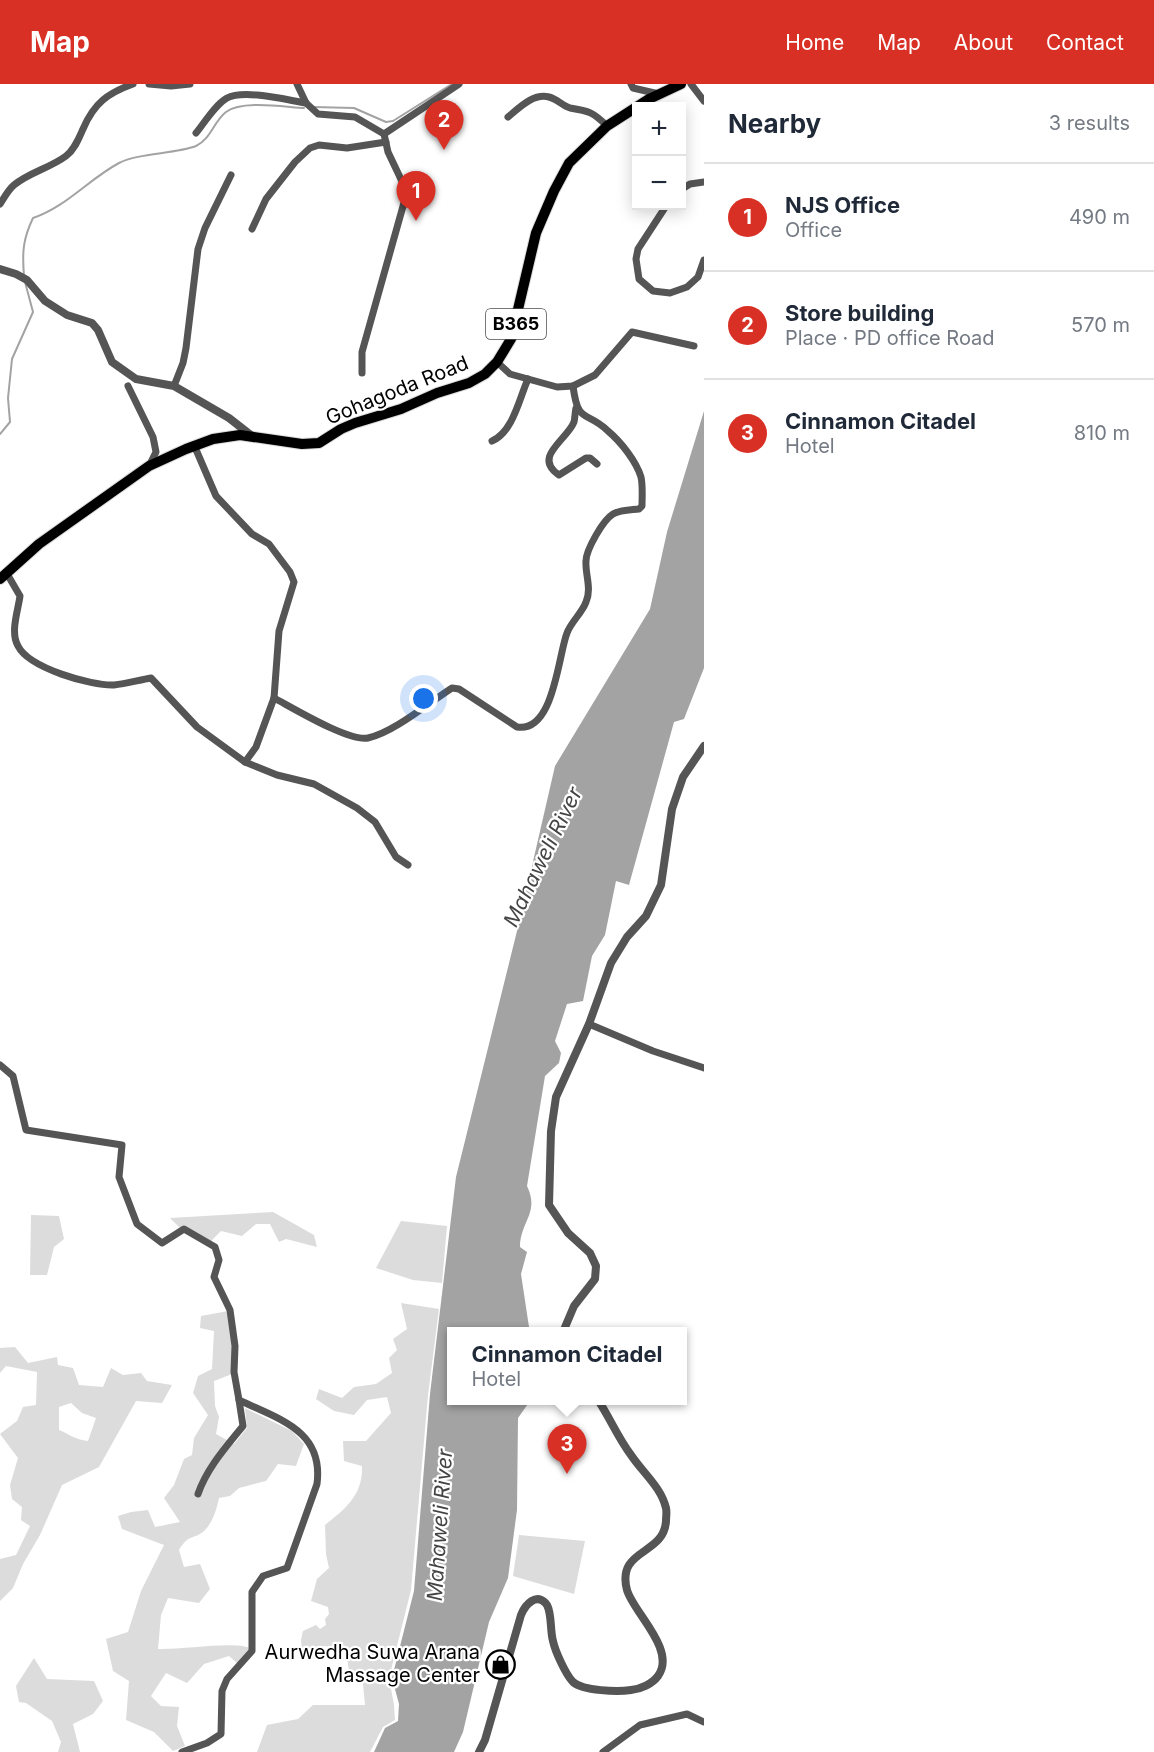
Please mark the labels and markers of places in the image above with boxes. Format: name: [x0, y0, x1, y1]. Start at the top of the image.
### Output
pin: 2: [424, 100, 464, 150]
pin: 1: [396, 172, 436, 221]
pin: 3: [548, 1424, 586, 1474]
place label: Aurwedha Suwa Arana Massage Center: [265, 1640, 480, 1687]
shop icon: Aurwedha Suwa Arana Massage Center: [485, 1648, 517, 1680]

